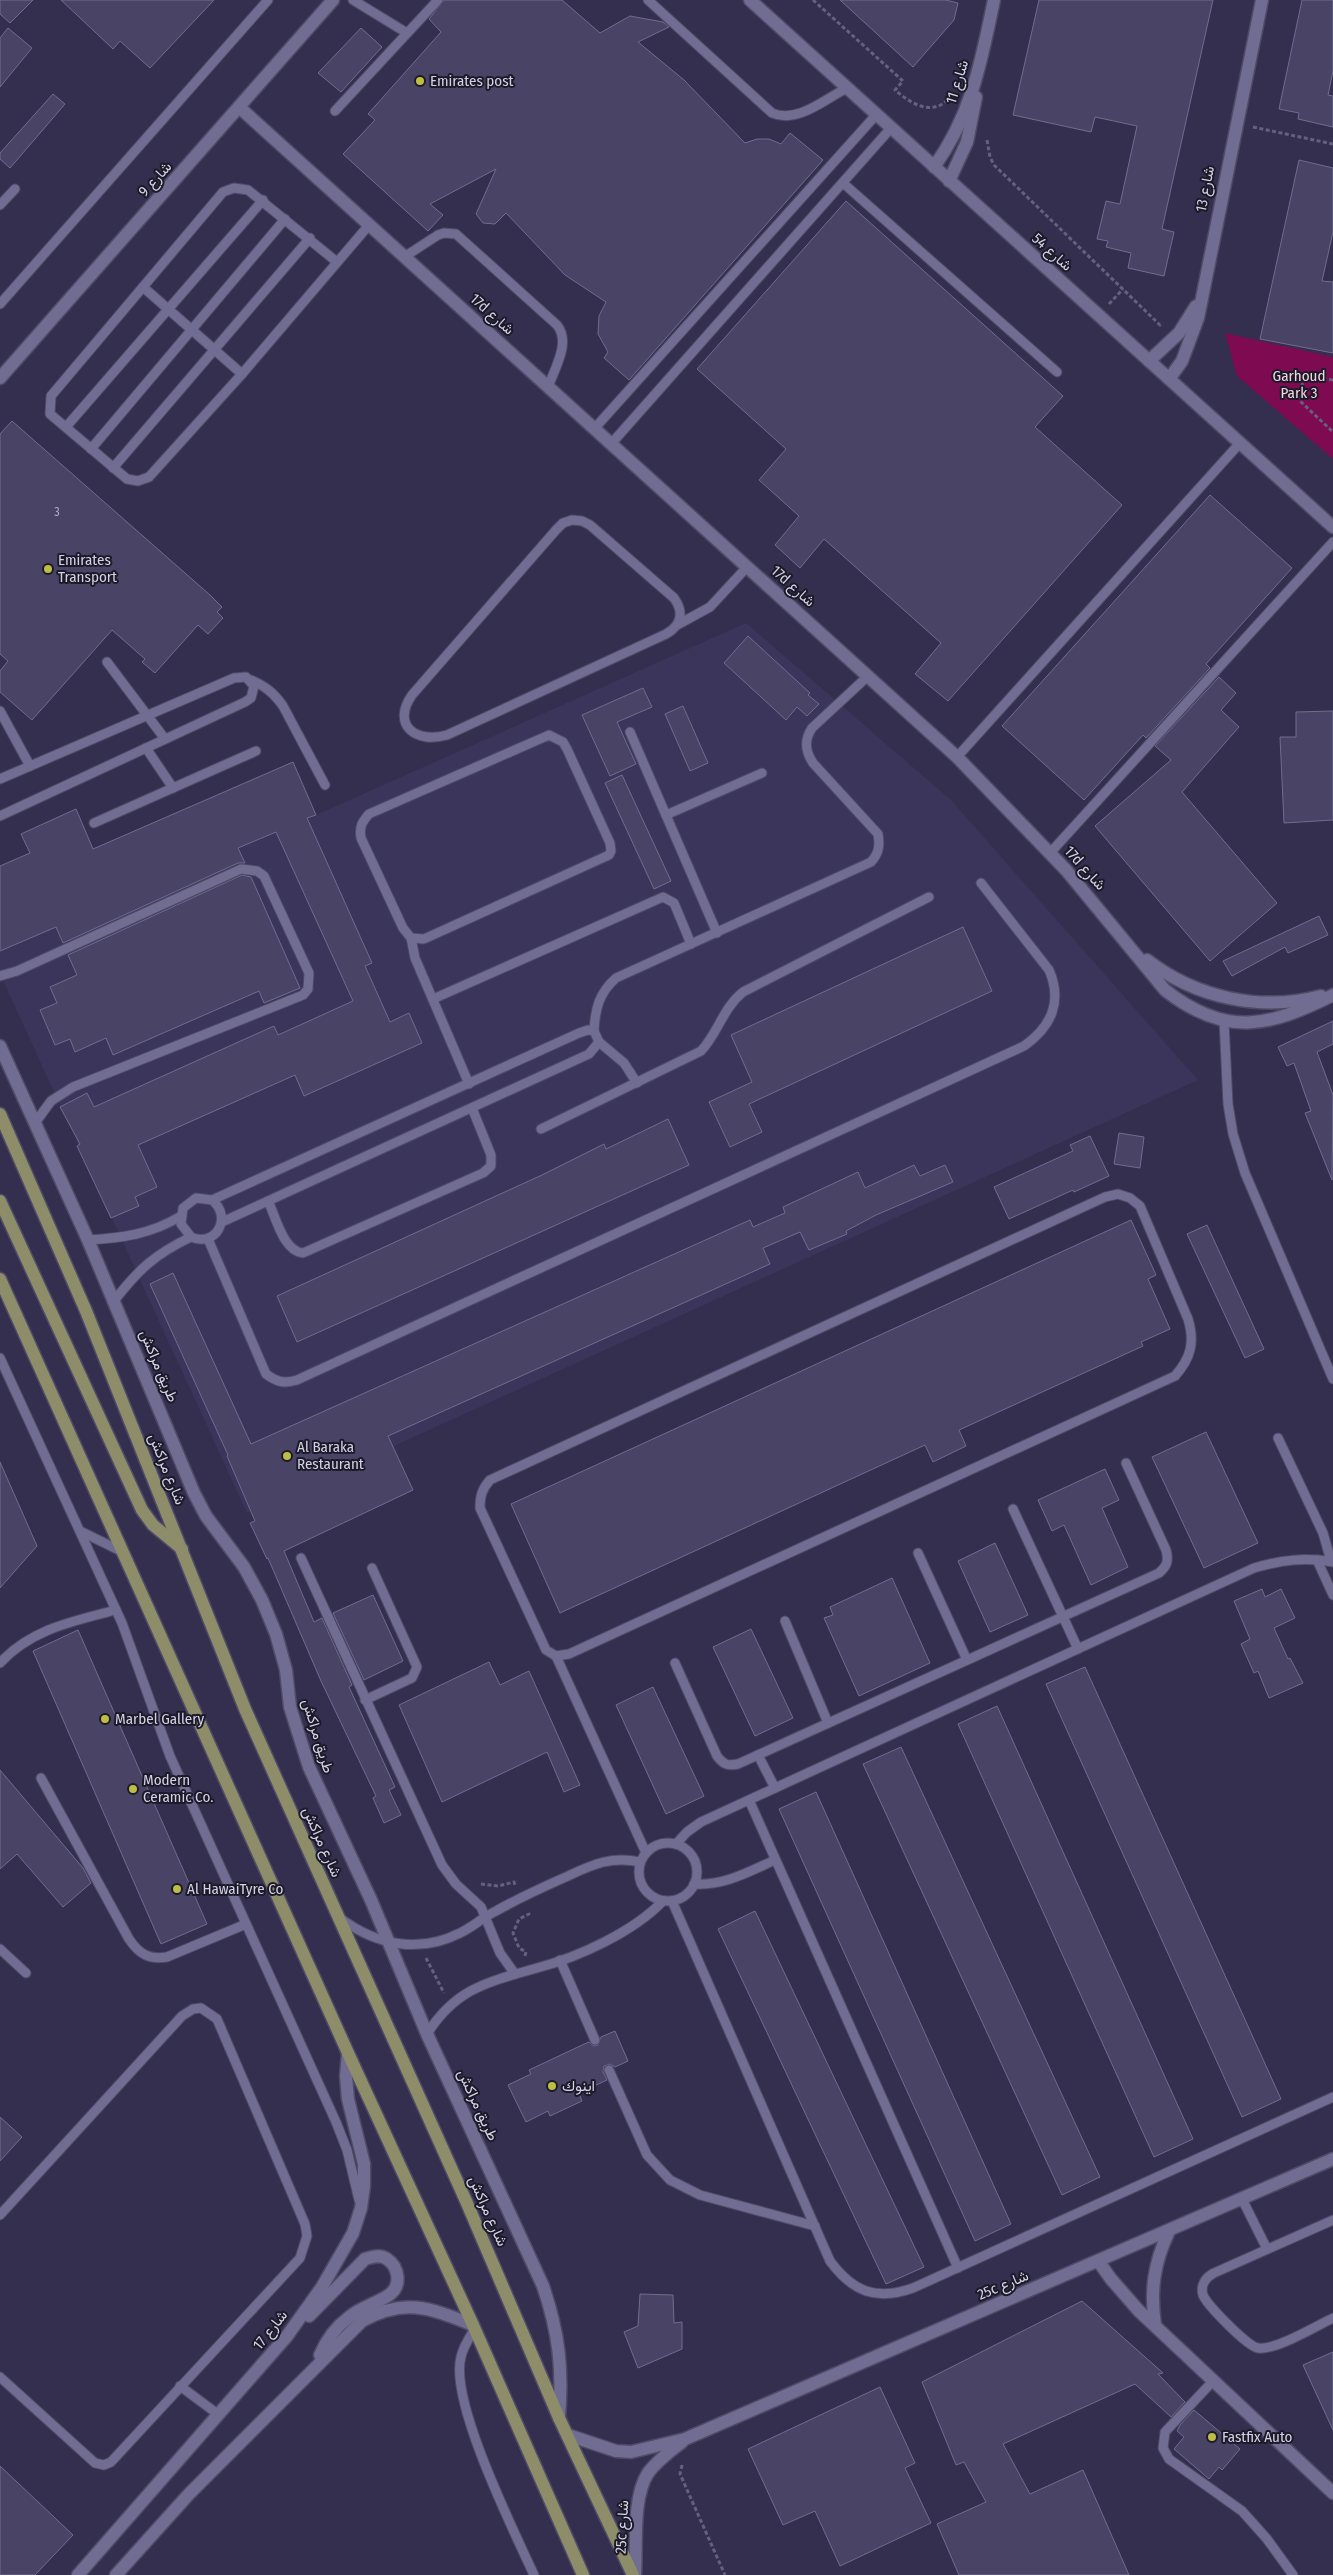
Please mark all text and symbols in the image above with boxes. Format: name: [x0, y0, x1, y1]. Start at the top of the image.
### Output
street label: شارع 11: [942, 58, 974, 107]
place label: Emirates post: [430, 72, 514, 90]
marker: Emirates post: [414, 75, 426, 87]
street label: شارع 9: [135, 158, 177, 202]
street label: شارع 13: [1192, 164, 1220, 214]
street label: شارع 54: [1027, 229, 1076, 276]
street label: 17d شارع: [465, 290, 518, 340]
park label: Garhoud Park 3: [1273, 367, 1325, 402]
house number: 3: [54, 505, 60, 519]
place label: Emirates Transport: [58, 551, 117, 586]
street label: 17d شارع: [766, 562, 819, 612]
marker: Emirates Transport: [42, 563, 54, 575]
street label: 17d شارع: [1059, 842, 1110, 895]
street label: طريق مراكش: [135, 1327, 182, 1405]
street label: شارع مراكش: [143, 1431, 189, 1508]
place label: Al Baraka Restaurant: [297, 1438, 364, 1473]
marker: Al Baraka Restaurant: [281, 1450, 293, 1462]
street label: طريق مراكش: [297, 1697, 338, 1776]
place label: Marbel Gallery: [115, 1710, 204, 1728]
marker: Marbel Gallery: [99, 1713, 111, 1725]
place label: Modern Ceramic Co.: [143, 1771, 213, 1806]
marker: Modern Ceramic Co.: [127, 1783, 139, 1795]
street label: شارع مراكش: [297, 1804, 346, 1881]
place label: Al HawaiTyre Co: [187, 1880, 284, 1898]
marker: Al HawaiTyre Co: [171, 1883, 183, 1895]
street label: طريق مراكش: [453, 2066, 502, 2144]
place label: اينوك: [562, 2077, 595, 2095]
marker: اينوك: [546, 2080, 558, 2092]
street label: شارع مراكش: [463, 2173, 512, 2250]
street label: 25c شارع: [975, 2266, 1032, 2306]
street label: شارع 17: [249, 2306, 293, 2355]
place label: Fastfix Auto: [1222, 2428, 1293, 2446]
marker: Fastfix Auto: [1206, 2431, 1218, 2443]
street label: 25c شارع: [612, 2500, 634, 2554]

